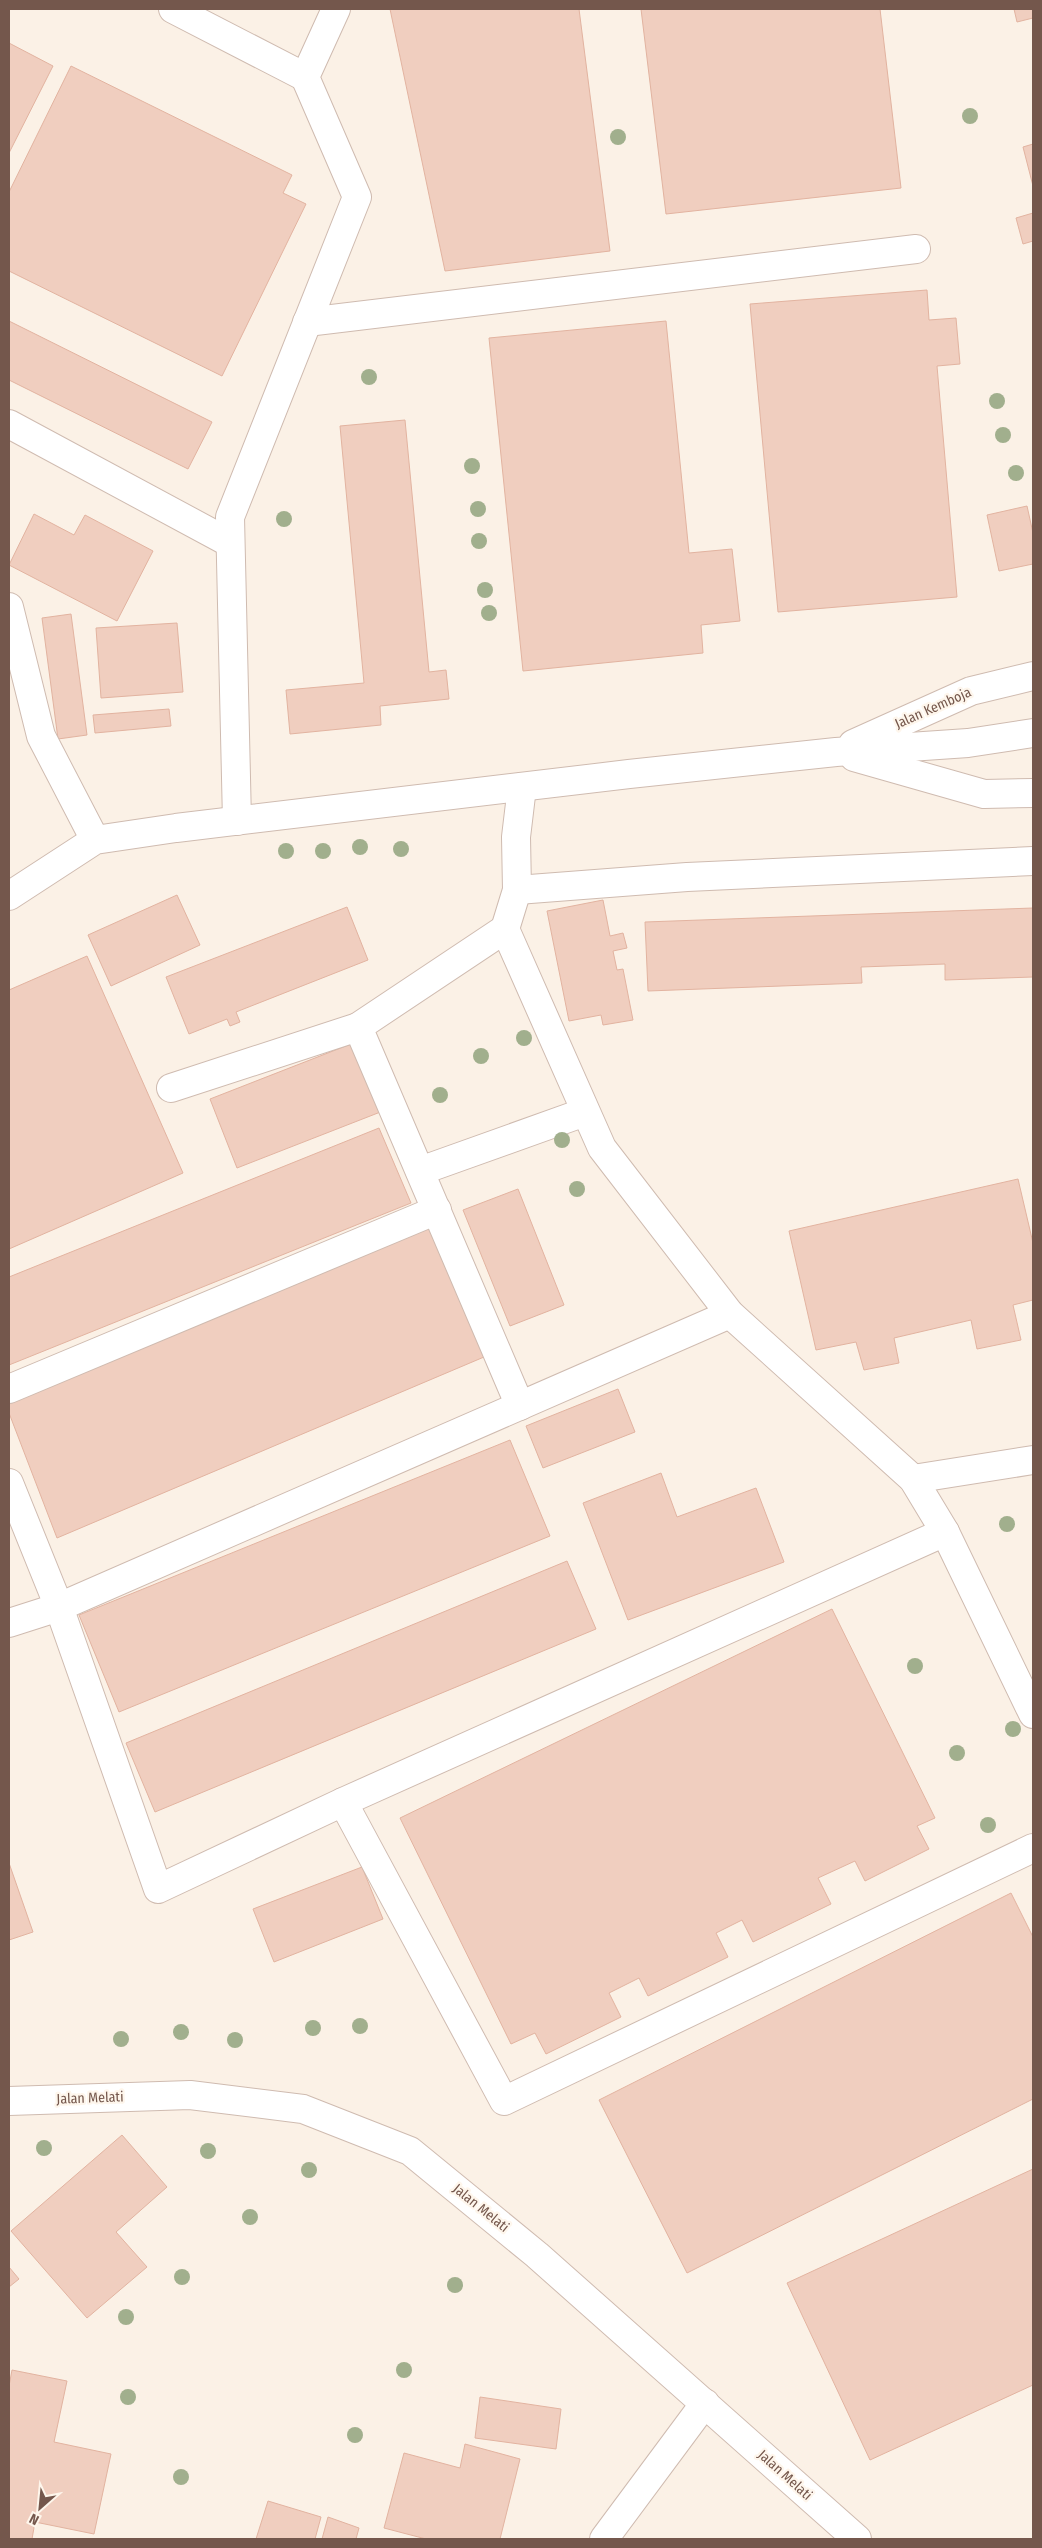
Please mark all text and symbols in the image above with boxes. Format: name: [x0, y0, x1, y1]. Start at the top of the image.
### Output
street label: Jalan Kemboja: [892, 684, 974, 732]
street label: Jalan Melati: [56, 2088, 124, 2108]
street label: Jalan Melati: [450, 2180, 512, 2236]
street label: Jalan Melati: [754, 2446, 816, 2504]
north arrow: [15, 2483, 65, 2533]
text: N: [27, 2510, 42, 2529]

